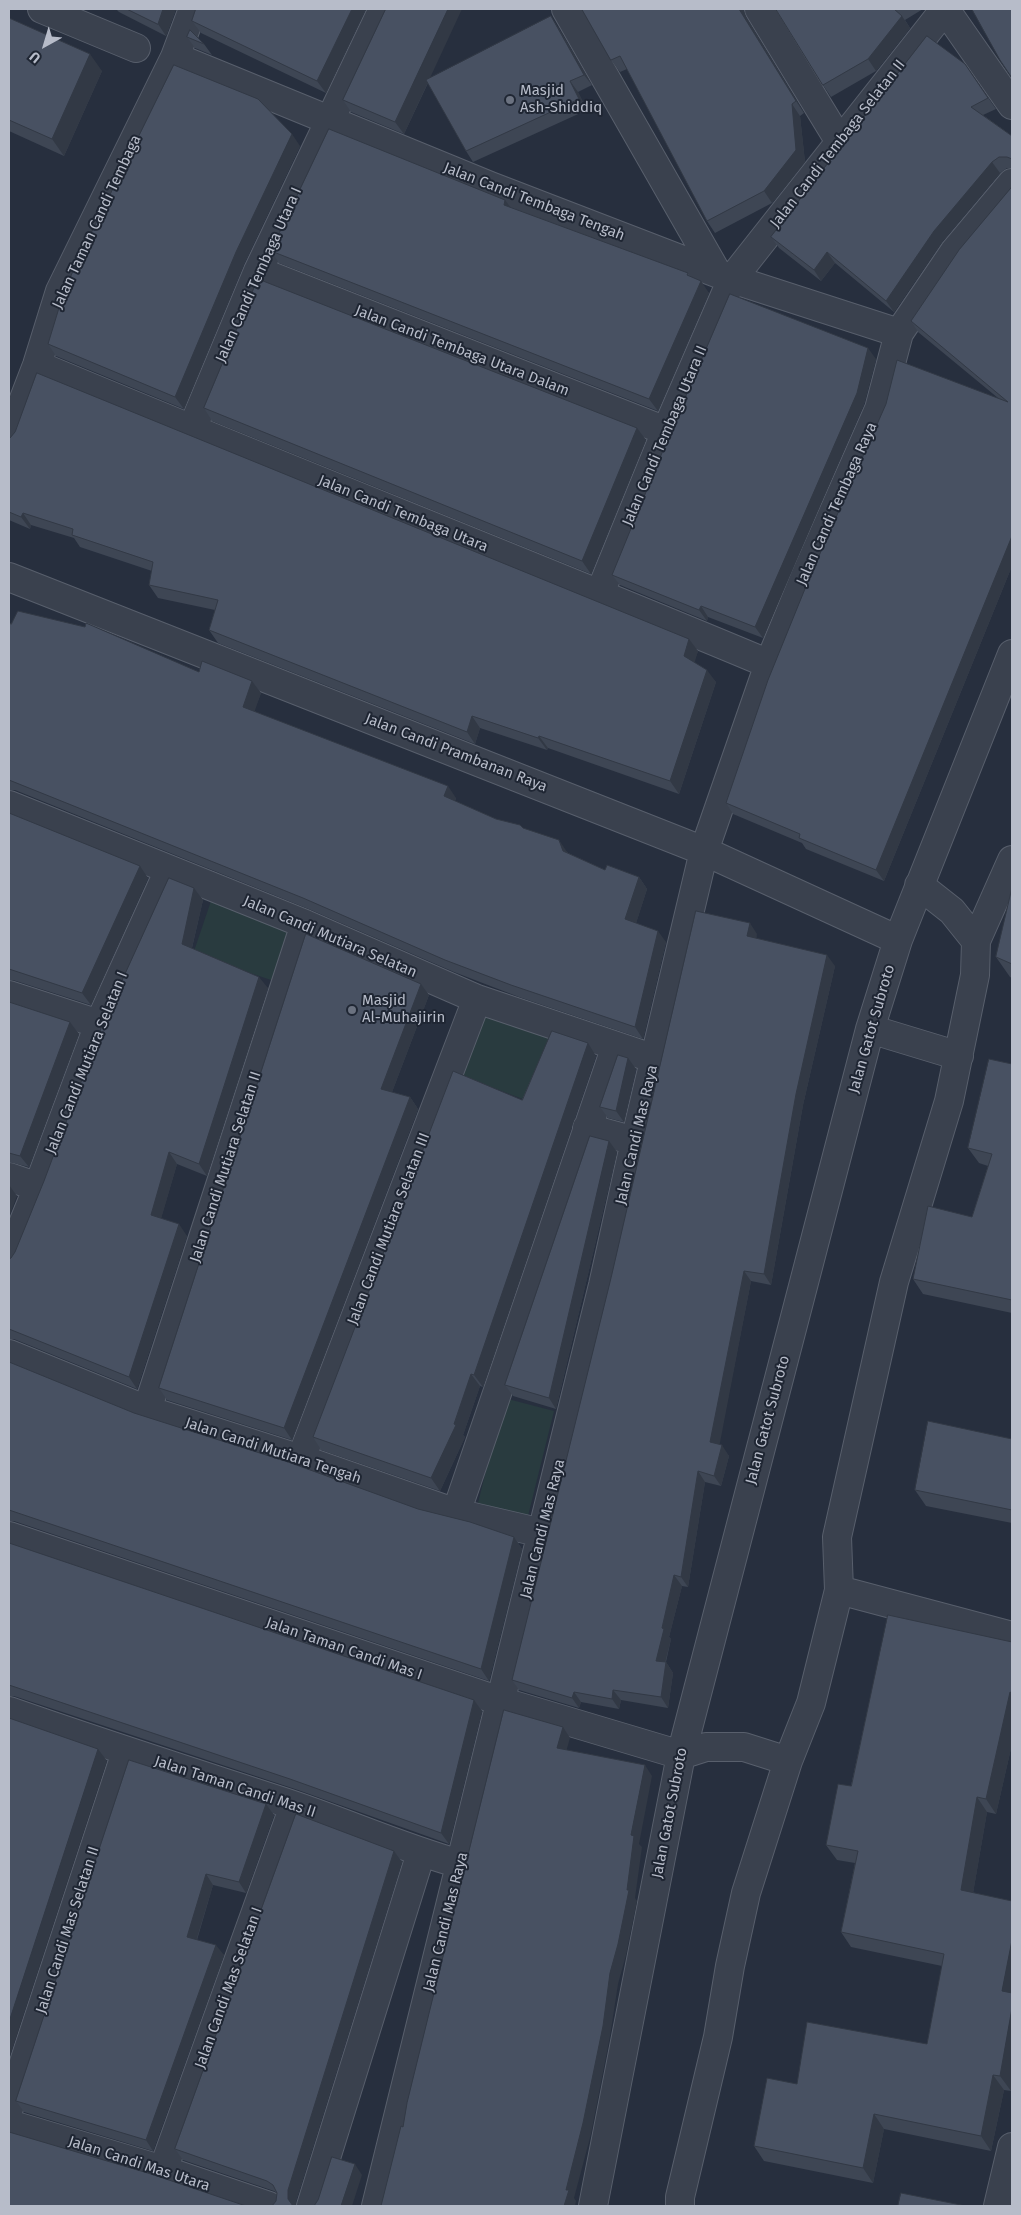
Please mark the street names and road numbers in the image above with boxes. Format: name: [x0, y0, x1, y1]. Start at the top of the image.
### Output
street label: Jalan Candi Tembaga Selatan II: [767, 56, 909, 232]
street label: Jalan Taman Candi Tembaga: [49, 132, 145, 312]
street label: Jalan Candi Tembaga Tengah: [441, 159, 627, 245]
street label: Jalan Candi Tembaga Utara I: [212, 185, 306, 365]
street label: Jalan Candi Tembaga Utara Dalam: [352, 302, 572, 400]
street label: Jalan Candi Tembaga Utara II: [619, 343, 711, 529]
street label: Jalan Candi Tembaga Raya: [793, 420, 881, 588]
street label: Jalan Candi Tembaga Utara: [316, 472, 490, 556]
street label: Jalan Candi Prambanan Raya: [362, 710, 550, 796]
street label: Jalan Candi Mutiara Selatan: [240, 892, 420, 982]
street label: Jalan Gatot Subroto: [845, 963, 899, 1095]
street label: Jalan Candi Mutiara Selatan I: [42, 969, 132, 1157]
street label: Jalan Candi Mas Raya: [612, 1063, 662, 1207]
street label: Jalan Candi Mutiara Selatan II: [187, 1069, 265, 1265]
street label: Jalan Candi Mutiara Selatan III: [344, 1130, 434, 1328]
street label: Jalan Gatot Subroto: [742, 1354, 794, 1486]
street label: Jalan Candi Mutiara Tengah: [183, 1414, 363, 1488]
street label: Jalan Candi Mas Raya: [517, 1457, 569, 1601]
street label: Jalan Taman Candi Mas I: [263, 1614, 425, 1684]
street label: Jalan Gatot Subroto: [649, 1746, 691, 1880]
street label: Jalan Taman Candi Mas II: [152, 1752, 318, 1822]
street label: Jalan Candi Mas Selatan II: [32, 1844, 104, 2016]
street label: Jalan Candi Mas Raya: [420, 1850, 472, 1994]
street label: Jalan Candi Mas Selatan I: [191, 1905, 267, 2071]
street label: Jalan Candi Mas Utara: [66, 2133, 212, 2195]

